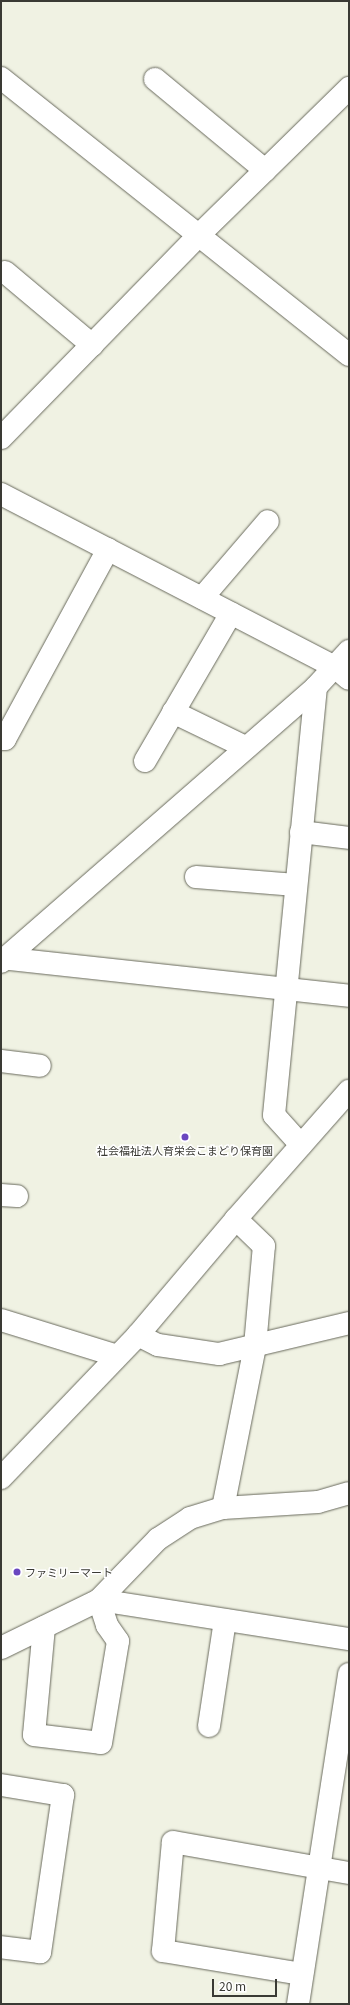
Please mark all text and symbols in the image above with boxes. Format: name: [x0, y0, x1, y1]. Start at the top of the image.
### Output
marker: 社会福祉法人育栄会こまどり保育園: [180, 1132, 190, 1142]
place label: 社会福祉法人育栄会こまどり保育園: [97, 1143, 273, 1157]
place label: ファミリーマート: [25, 1565, 113, 1579]
marker: ファミリーマート: [12, 1567, 22, 1577]
scale bar: [214, 1971, 279, 1997]
text: 20 m: [219, 1977, 246, 1994]

